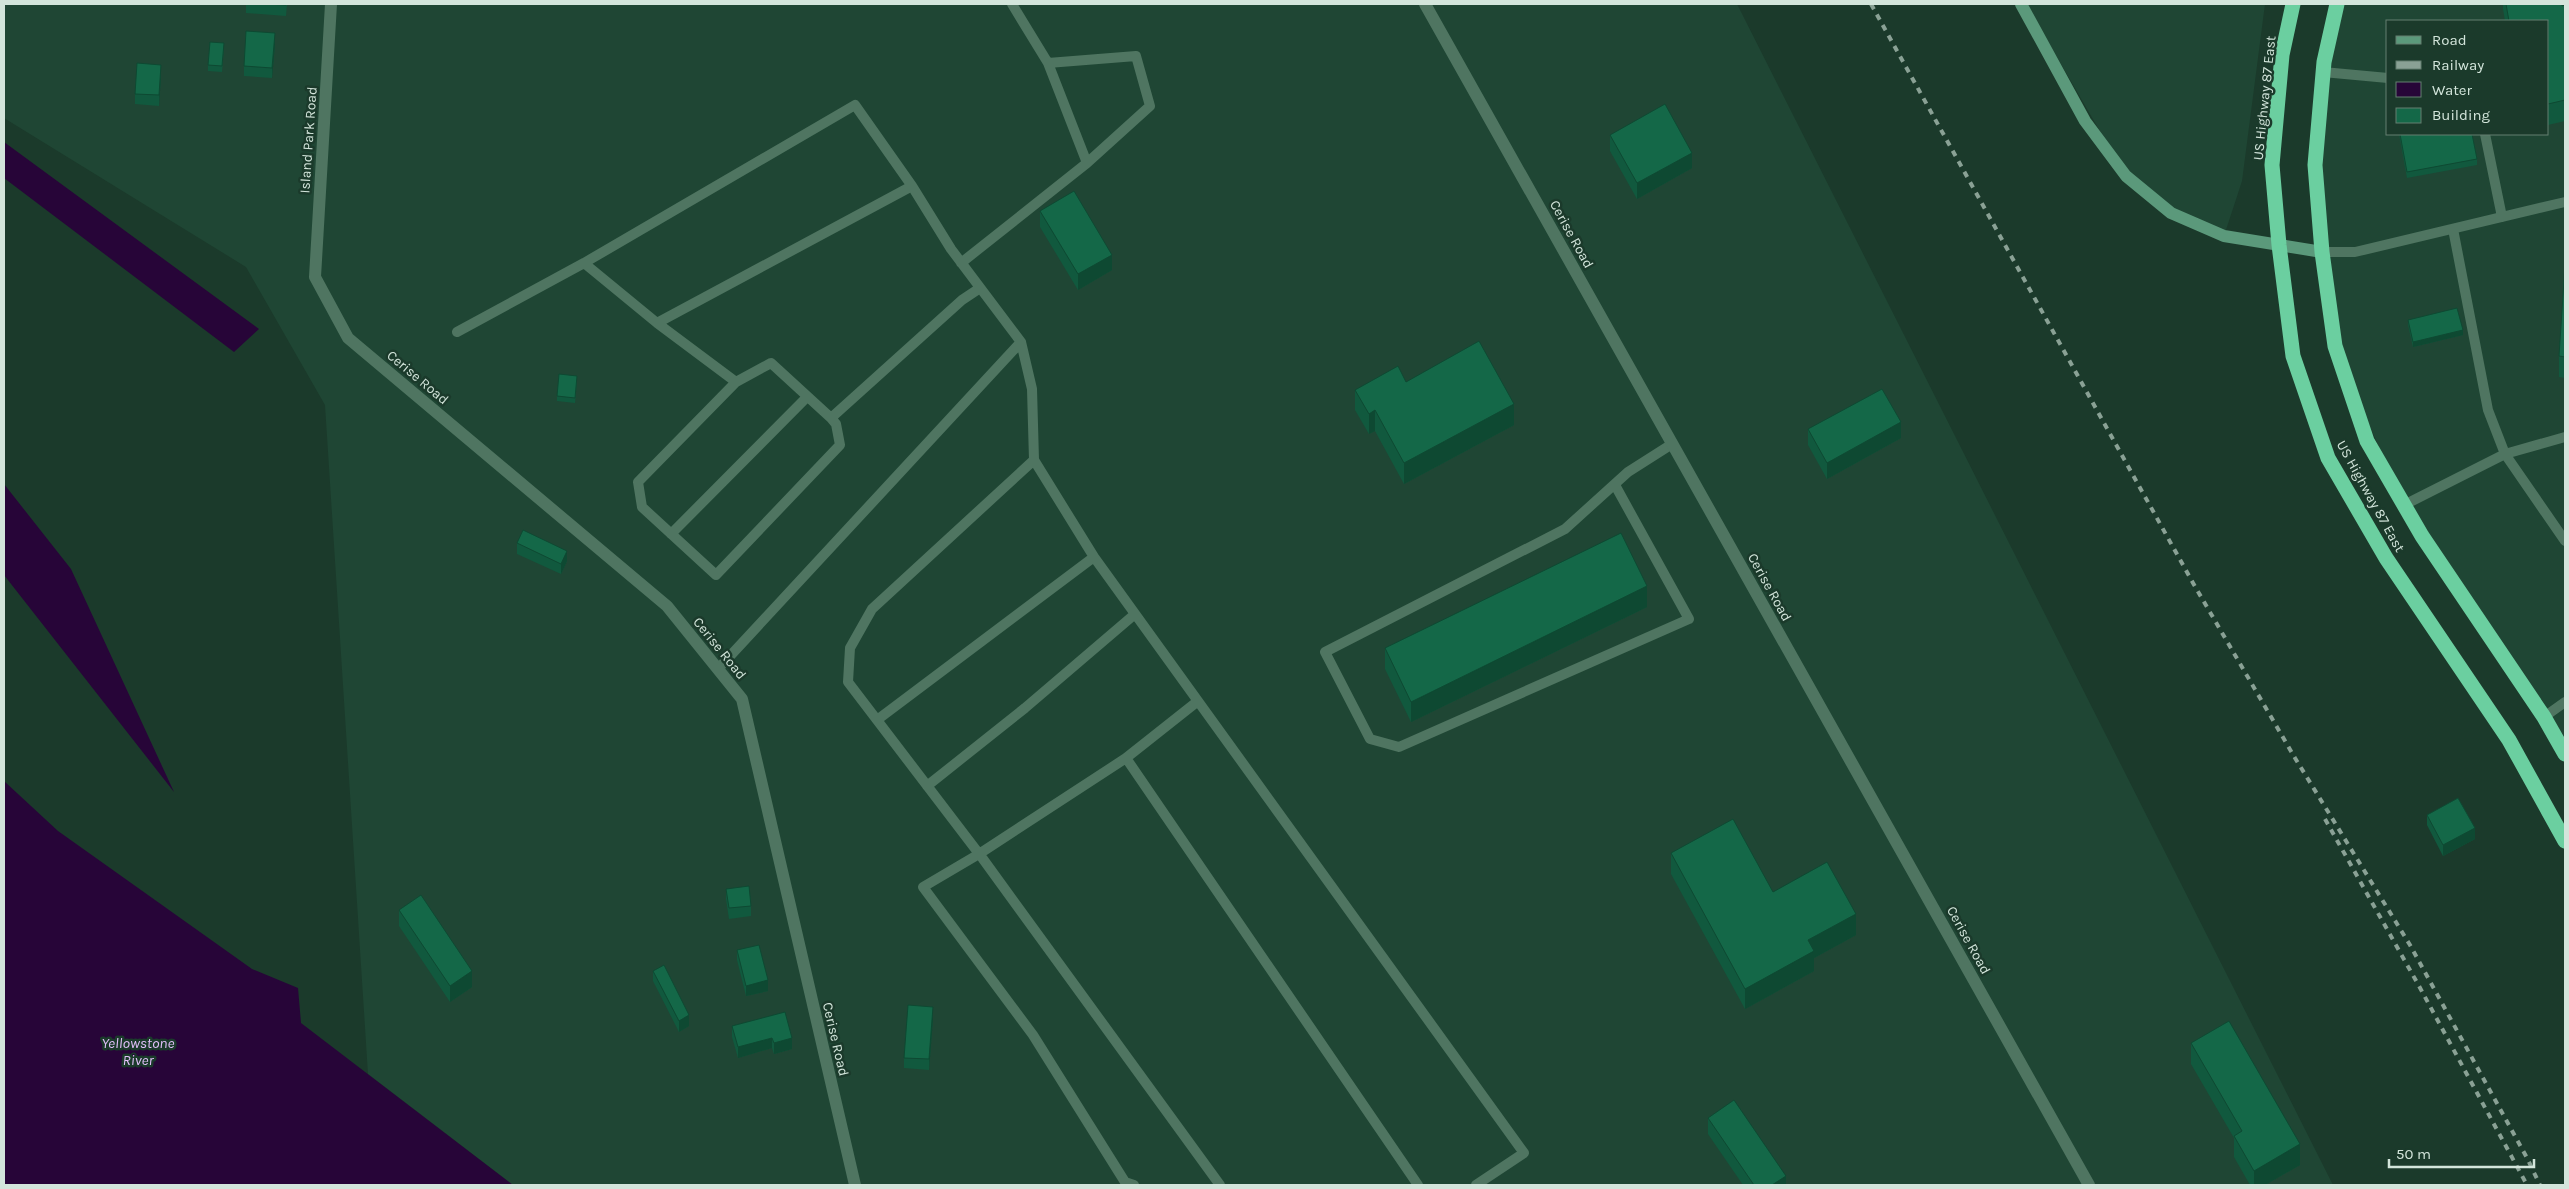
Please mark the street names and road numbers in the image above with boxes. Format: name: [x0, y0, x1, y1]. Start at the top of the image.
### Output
street label: US Highway 87 East: [2250, 35, 2279, 161]
street label: Island Park Road: [296, 86, 321, 194]
street label: Cerise Road: [1546, 197, 1597, 271]
street label: Cerise Road: [383, 347, 452, 408]
street label: US Highway 87 East: [2333, 437, 2408, 555]
street label: Cerise Road: [1744, 550, 1795, 624]
street label: Cerise Road: [689, 614, 750, 683]
street label: Cerise Road: [1943, 903, 1994, 977]
street label: Cerise Road: [819, 1001, 852, 1078]

